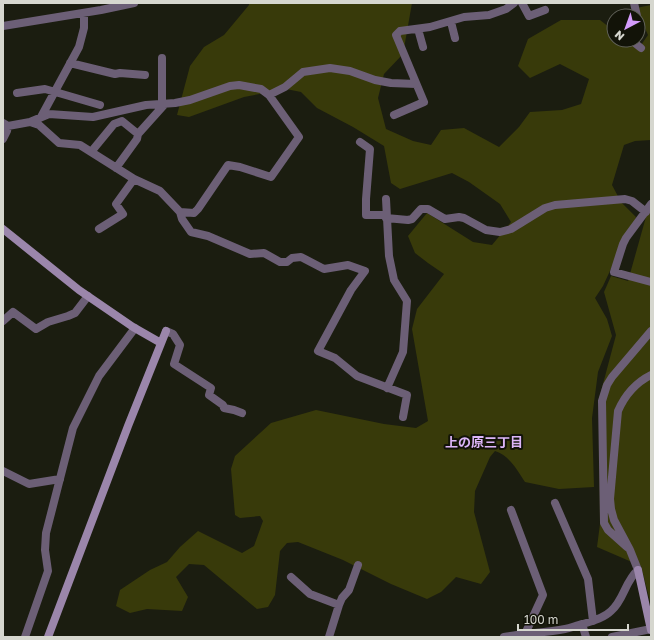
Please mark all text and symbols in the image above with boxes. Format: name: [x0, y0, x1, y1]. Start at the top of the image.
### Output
north arrow: [606, 8, 646, 48]
text: N: [612, 28, 627, 44]
district label: 上の原三丁目: [445, 434, 523, 450]
scale bar: [518, 606, 628, 632]
text: 100 m: [524, 612, 558, 627]

